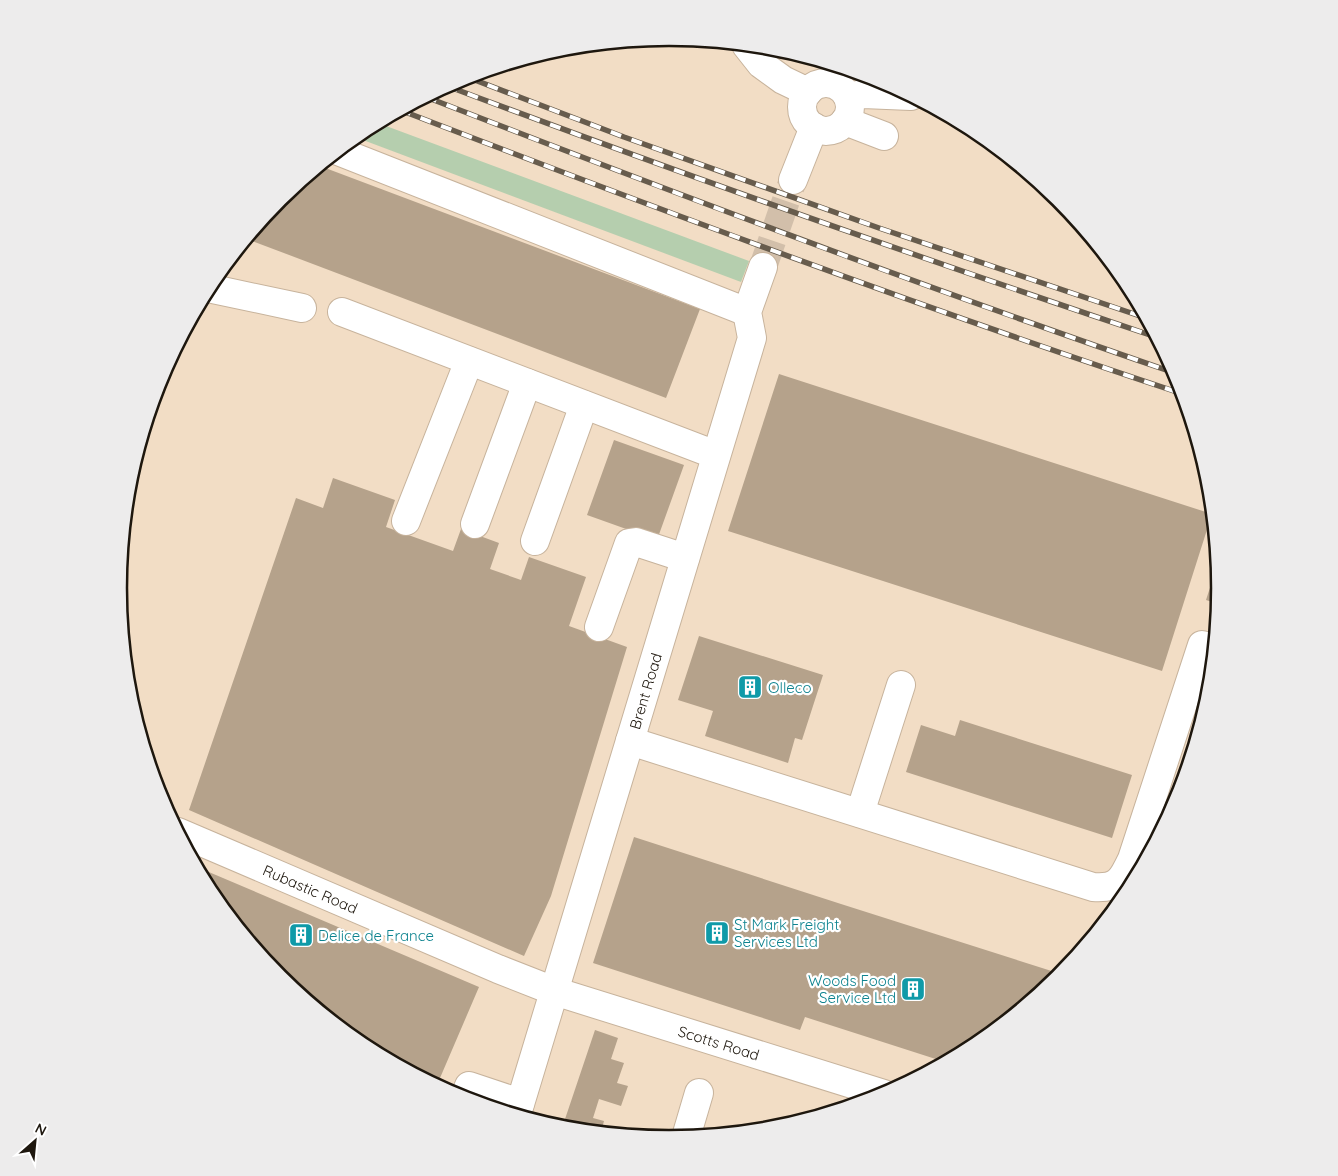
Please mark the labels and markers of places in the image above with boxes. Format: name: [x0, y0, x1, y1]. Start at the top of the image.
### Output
building icon: Olleco: [737, 674, 763, 700]
place label: Olleco: [768, 678, 812, 697]
place label: St Mark Freight Services Ltd: [734, 915, 839, 951]
building icon: St Mark Freight Services Ltd: [704, 920, 730, 946]
building icon: Delice de France: [288, 922, 314, 948]
place label: Delice de France: [318, 926, 434, 945]
place label: Woods Food Service Ltd: [808, 971, 896, 1007]
building icon: Woods Food Service Ltd: [900, 976, 926, 1002]

